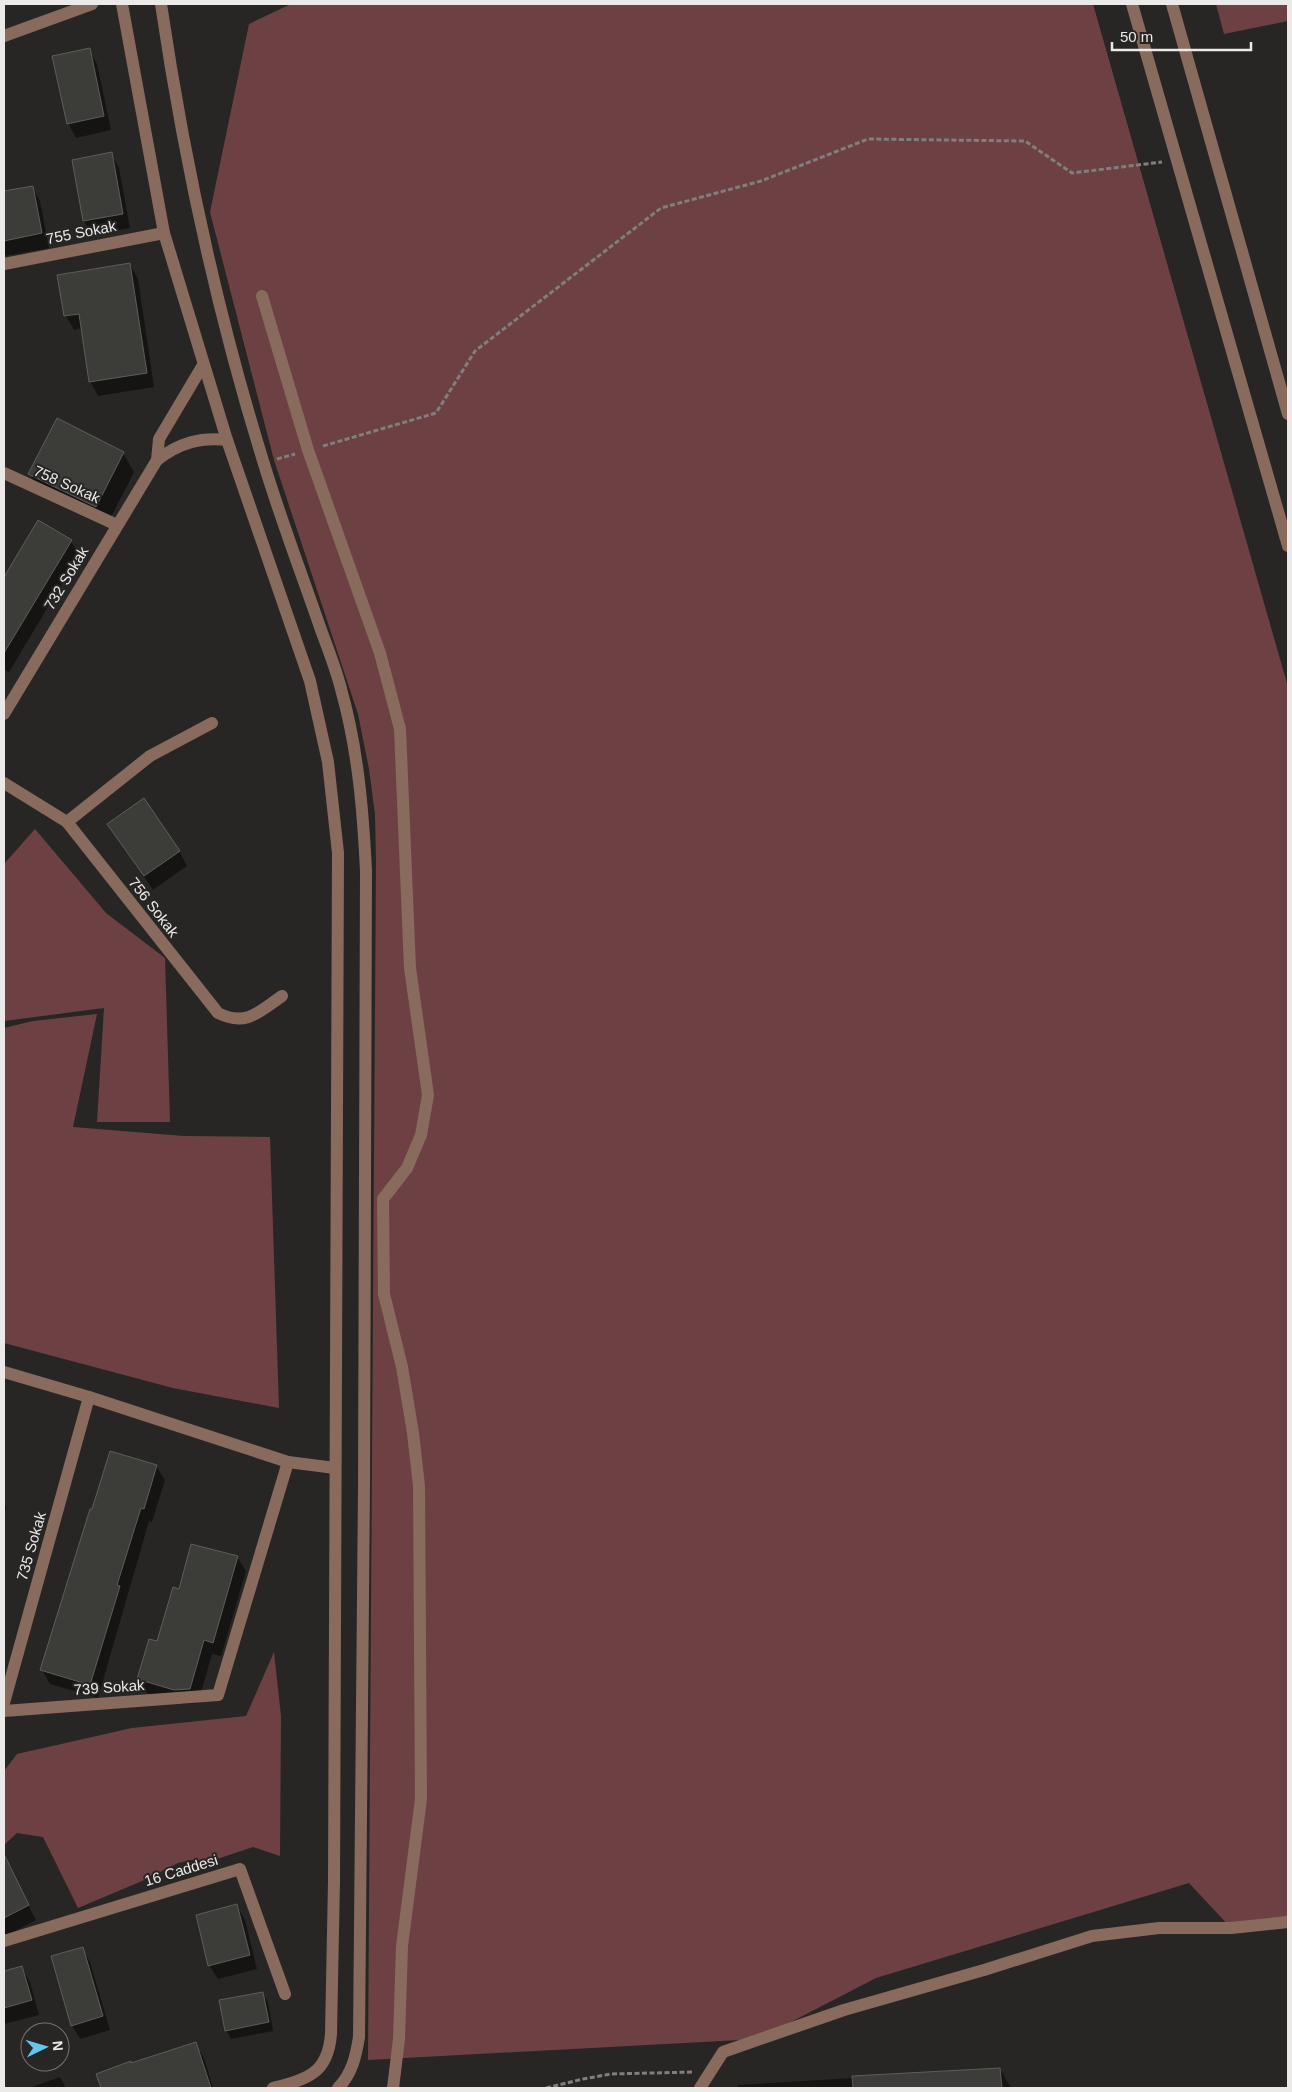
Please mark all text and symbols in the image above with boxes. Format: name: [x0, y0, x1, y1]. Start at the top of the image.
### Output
scale bar: [1112, 20, 1251, 52]
text: 50 m: [1120, 28, 1153, 45]
street label: 755 Sokak: [45, 217, 118, 247]
street label: 758 Sokak: [31, 462, 103, 506]
street label: 732 Sokak: [40, 543, 92, 613]
street label: 756 Sokak: [125, 874, 183, 941]
street label: 735 Sokak: [13, 1509, 49, 1582]
street label: 739 Sokak: [73, 1676, 145, 1698]
street label: 16 Caddesi: [142, 1851, 220, 1889]
north arrow: [20, 2022, 70, 2072]
text: N: [50, 2040, 66, 2052]

